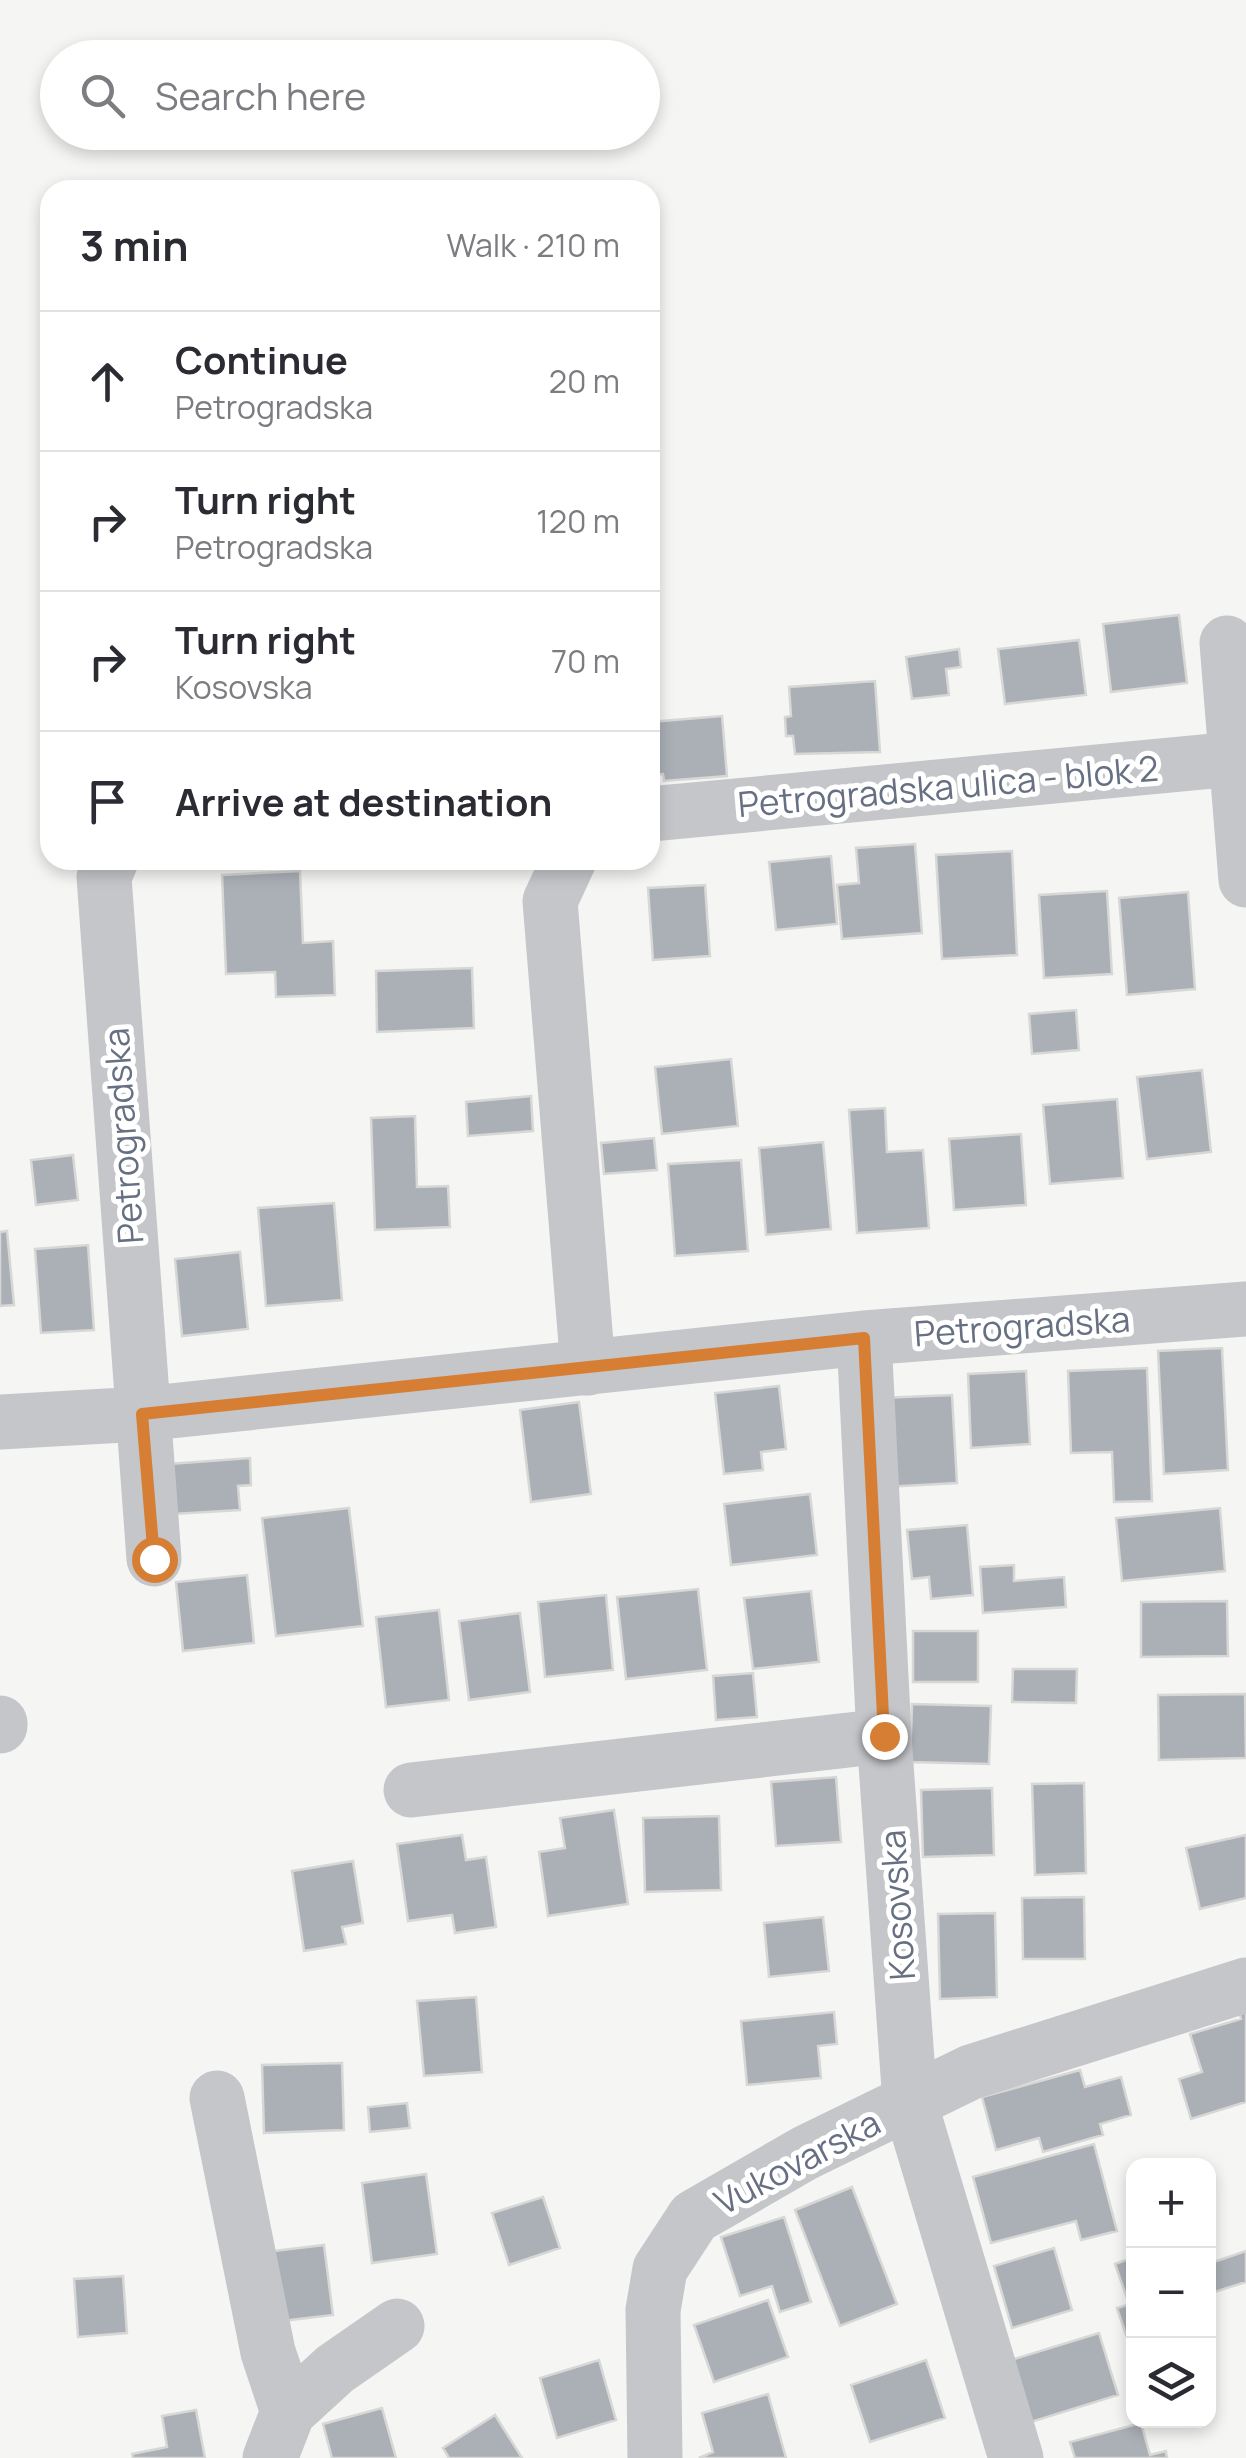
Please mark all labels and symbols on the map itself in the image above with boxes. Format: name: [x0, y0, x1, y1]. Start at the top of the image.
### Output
street label: Petrogradska ulica - blok 2: [736, 744, 1160, 828]
street label: Petrogradska: [92, 1026, 154, 1246]
street label: Petrogradska: [912, 1295, 1132, 1357]
route start: [132, 1537, 178, 1583]
route end: [862, 1714, 908, 1760]
street label: Kosovska: [868, 1828, 926, 1982]
street label: Vukovarska: [706, 2098, 888, 2226]

